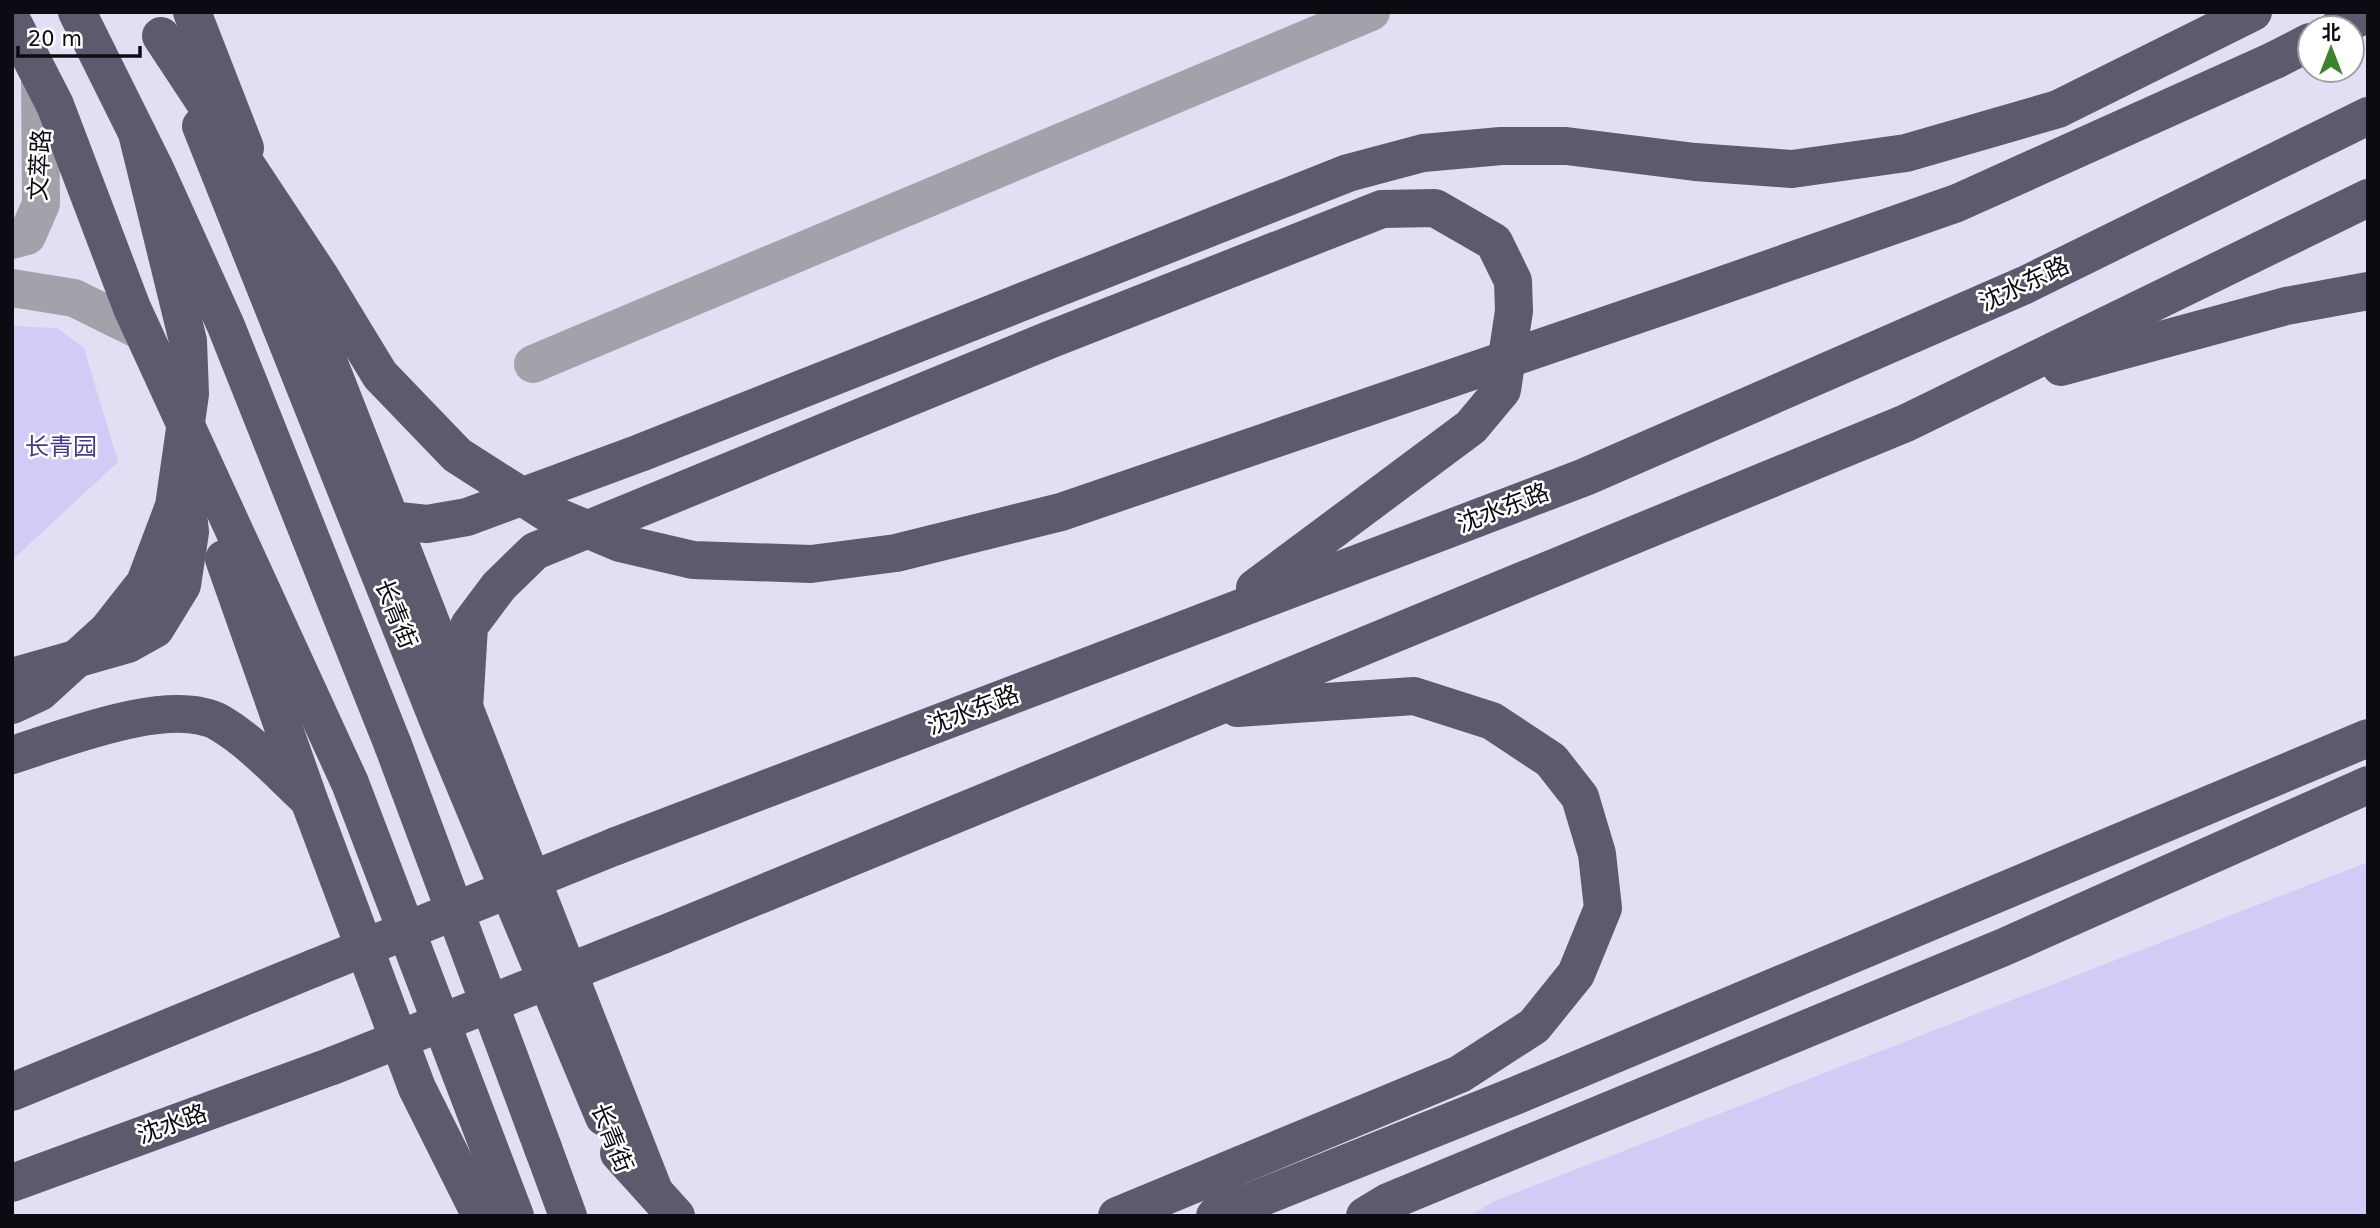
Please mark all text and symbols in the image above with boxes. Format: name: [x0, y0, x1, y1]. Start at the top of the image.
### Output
scale bar: [18, 14, 140, 58]
north arrow: [2296, 14, 2366, 84]
text: 北: [2321, 21, 2341, 43]
text: 20 m: [28, 27, 82, 51]
street label: 文萃路: [24, 128, 56, 202]
street label: 沈水东路: [1975, 251, 2073, 317]
park label: 长青园: [25, 433, 97, 461]
street label: 沈水东路: [1453, 478, 1553, 538]
street label: 长青街: [370, 575, 422, 653]
street label: 沈水东路: [923, 680, 1023, 740]
street label: 沈水路: [133, 1099, 211, 1149]
street label: 长青街: [586, 1099, 638, 1177]

